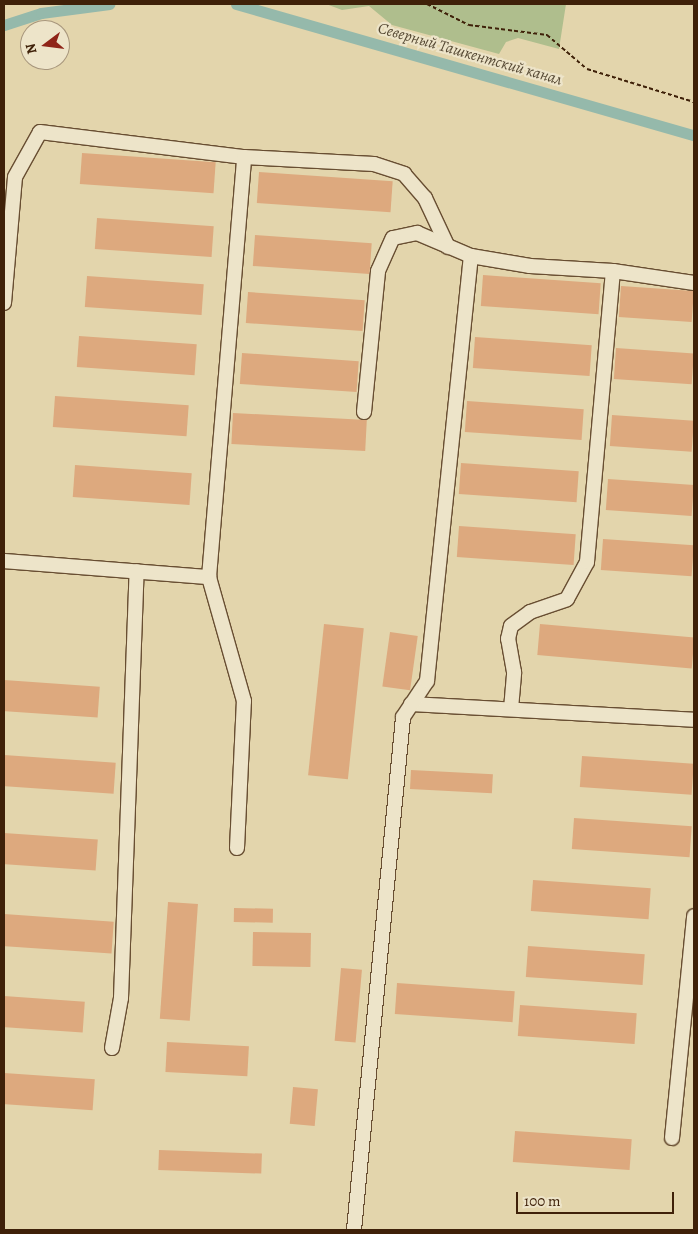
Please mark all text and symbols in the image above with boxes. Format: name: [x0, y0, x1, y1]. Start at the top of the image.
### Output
water label: Северный Ташкентский канал: [376, 19, 564, 89]
north arrow: [20, 20, 70, 70]
text: N: [20, 41, 41, 56]
scale bar: [518, 1182, 676, 1214]
text: 100 m: [524, 1191, 561, 1211]

